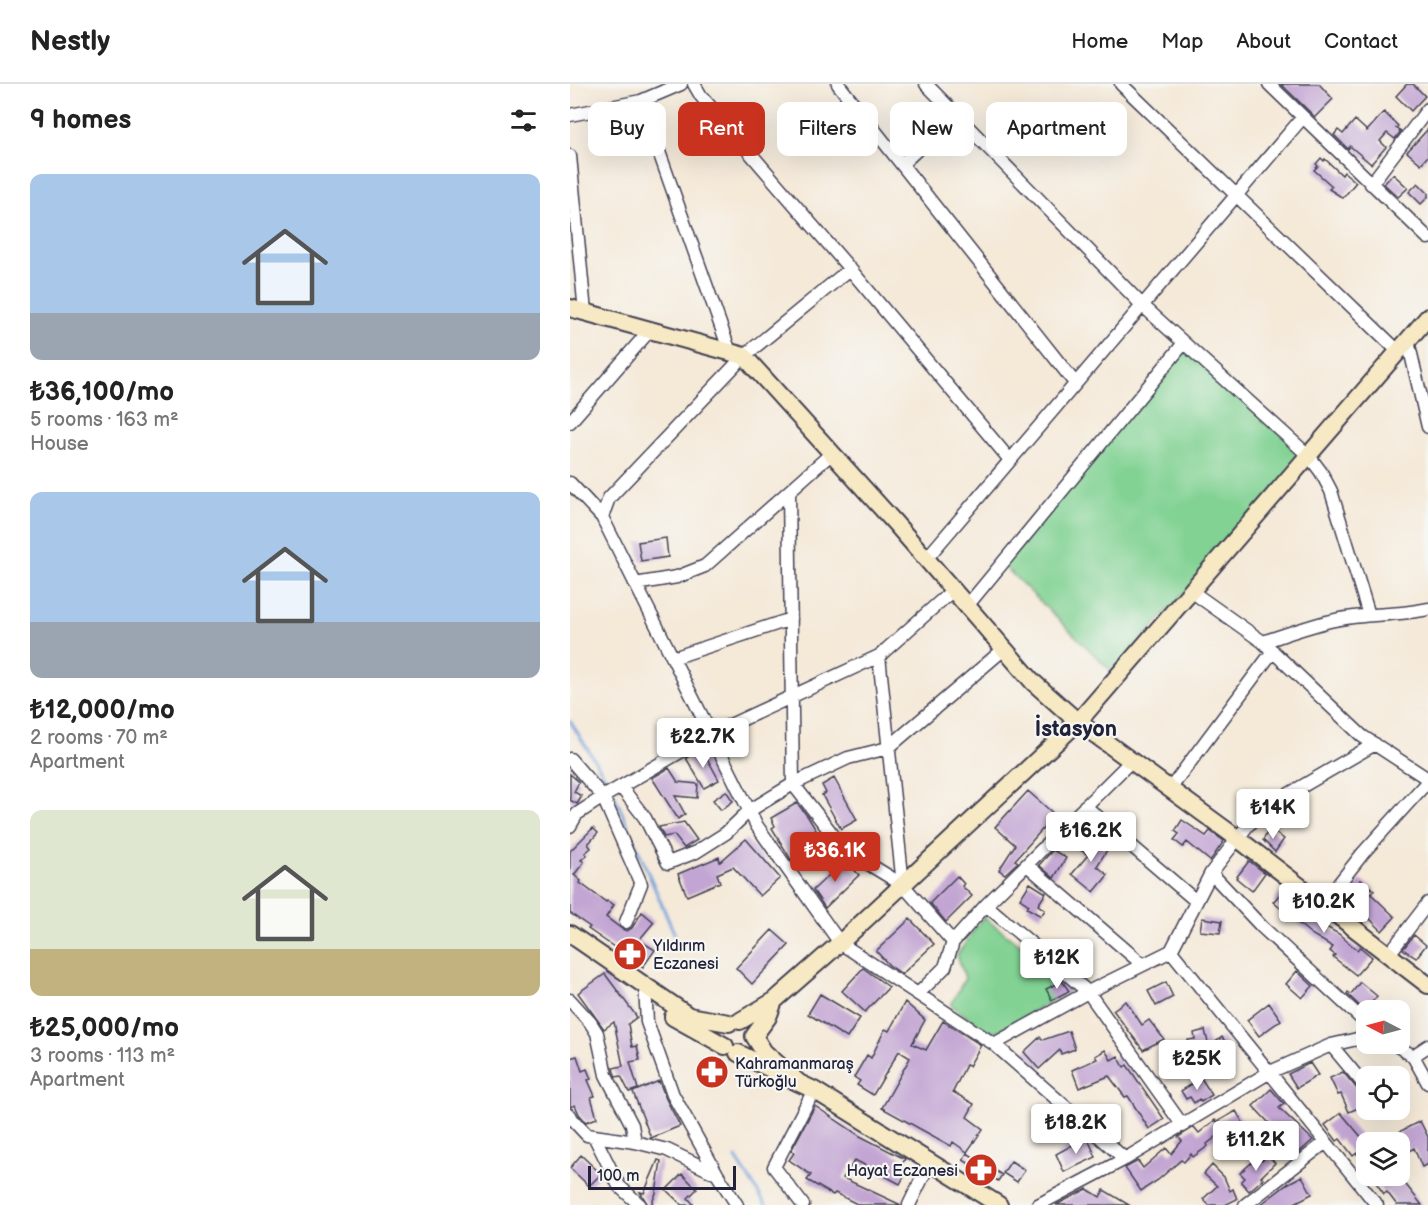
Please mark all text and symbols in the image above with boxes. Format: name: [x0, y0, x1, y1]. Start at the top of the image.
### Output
text: Nestly: [30, 25, 110, 58]
text: Home: [1071, 29, 1128, 54]
text: Map: [1161, 29, 1203, 54]
text: About: [1236, 29, 1291, 54]
text: Contact: [1324, 29, 1398, 54]
chip: Buy: [588, 102, 666, 156]
chip: Rent: [678, 102, 765, 156]
chip: Filters: [777, 102, 878, 156]
chip: New: [890, 102, 974, 156]
chip: Apartment: [986, 102, 1127, 156]
icon: filters: [507, 104, 540, 137]
text: 9 homes: [30, 105, 131, 136]
icon: home: [231, 213, 339, 321]
text: ₺36,100/mo: [30, 377, 174, 408]
text: 5 rooms · 163 m²: [30, 408, 179, 432]
text: House: [30, 432, 89, 456]
icon: home: [231, 531, 339, 639]
text: ₺12,000/mo: [30, 695, 175, 726]
district label: İstasyon: [1035, 714, 1117, 743]
pin: ₺22.7K: [654, 718, 752, 769]
text: ₺22.7K: [671, 725, 735, 749]
text: 2 rooms · 70 m²: [30, 726, 168, 750]
text: Apartment: [30, 750, 125, 774]
pin: ₺14K: [1237, 789, 1309, 840]
text: ₺14K: [1250, 796, 1296, 820]
pin: ₺16.2K: [1042, 812, 1140, 863]
text: ₺16.2K: [1060, 819, 1122, 843]
pin: ₺36.1K: [786, 832, 884, 883]
text: ₺36.1K: [804, 839, 866, 863]
icon: home: [231, 849, 339, 957]
pin: ₺10.2K: [1275, 883, 1373, 934]
text: ₺10.2K: [1293, 890, 1355, 914]
pharmacy icon: Yıldırım Eczanesi: [612, 936, 648, 972]
place label: Yıldırım Eczanesi: [652, 937, 719, 974]
pin: ₺12K: [1021, 939, 1093, 990]
text: ₺12K: [1034, 946, 1080, 970]
north arrow: [1356, 1000, 1410, 1054]
map controls: [1356, 1000, 1410, 1186]
text: ₺25,000/mo: [30, 1013, 179, 1044]
pin: ₺25K: [1161, 1040, 1233, 1091]
text: 3 rooms · 113 m²: [30, 1044, 175, 1068]
text: ₺25K: [1173, 1047, 1221, 1071]
pharmacy icon: Kahramanmaraş Türkoğlu: [694, 1054, 730, 1090]
place label: Kahramanmaraş Türkoğlu: [735, 1055, 854, 1092]
button: locate: [1356, 1066, 1410, 1120]
text: Apartment: [30, 1068, 125, 1092]
pin: ₺18.2K: [1027, 1104, 1125, 1155]
text: ₺18.2K: [1045, 1111, 1107, 1135]
pin: ₺11.2K: [1207, 1121, 1305, 1172]
text: ₺11.2K: [1227, 1128, 1285, 1152]
button: layers: [1356, 1132, 1410, 1186]
pharmacy icon: Hayat Eczanesi: [963, 1152, 999, 1188]
place label: Hayat Eczanesi: [846, 1162, 958, 1181]
scale bar: [588, 1163, 736, 1190]
text: 100 m: [597, 1167, 640, 1186]

